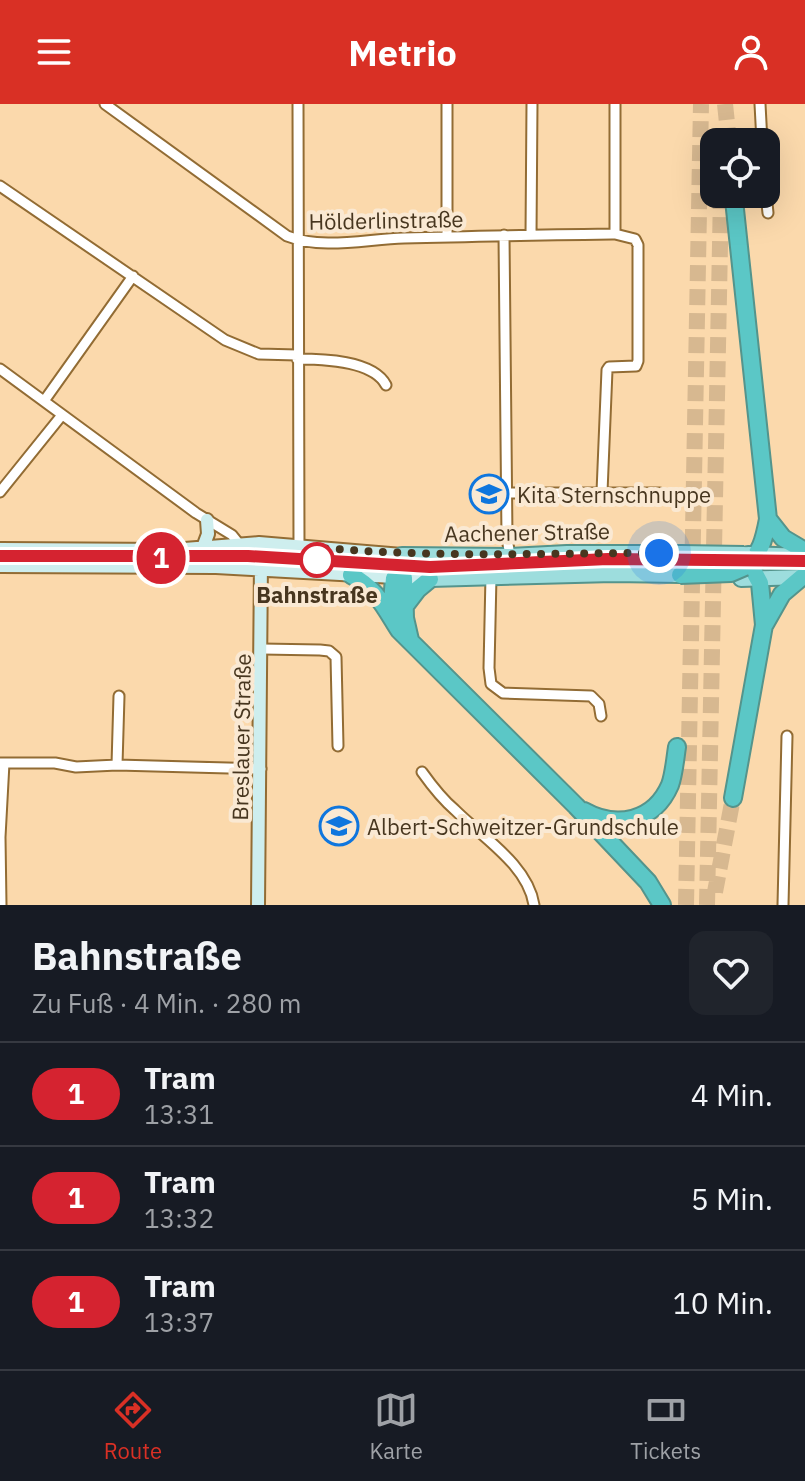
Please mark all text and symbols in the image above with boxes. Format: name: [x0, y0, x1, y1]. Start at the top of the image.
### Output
text: Metrio: [348, 29, 457, 76]
icon: menu: [32, 30, 76, 74]
icon: person: [729, 30, 773, 74]
map controls: [700, 128, 780, 208]
button: locate: [700, 128, 780, 208]
street label: Hölderlinstraße: [308, 204, 464, 236]
school or university icon: Kita Sternschnuppe: [468, 473, 510, 515]
place label: Kita Sternschnuppe: [517, 480, 711, 509]
street label: Aachener Straße: [444, 516, 610, 548]
line badge: 1: [135, 532, 187, 584]
your location: [639, 533, 679, 573]
text: 1: [153, 539, 169, 576]
marker: Bahnstraße: [300, 543, 334, 577]
place label: Bahnstraße: [256, 580, 378, 609]
street label: Breslauer Straße: [225, 653, 257, 821]
school or university icon: Albert-Schweitzer-Grundschule: [318, 805, 360, 847]
place label: Albert-Schweitzer-Grundschule: [367, 812, 679, 841]
text: Bahnstraße: [32, 931, 242, 980]
button: heart: [689, 931, 773, 1015]
text: Zu Fuß · 4 Min. · 280 m: [32, 986, 301, 1020]
text: Tram: [144, 1058, 216, 1097]
text: 1: [68, 1075, 84, 1112]
text: 4 Min.: [691, 1075, 773, 1114]
text: 13:31: [144, 1097, 214, 1131]
text: Tram: [144, 1162, 216, 1201]
text: 1: [68, 1179, 84, 1216]
text: 5 Min.: [691, 1179, 773, 1218]
text: 13:32: [144, 1201, 214, 1235]
text: Tram: [144, 1266, 216, 1305]
text: 1: [68, 1283, 84, 1320]
text: 10 Min.: [673, 1283, 773, 1322]
text: 13:37: [144, 1305, 214, 1339]
tab: Route: [104, 1388, 162, 1465]
tab: Karte: [370, 1388, 423, 1465]
tab: Tickets: [630, 1388, 701, 1465]

